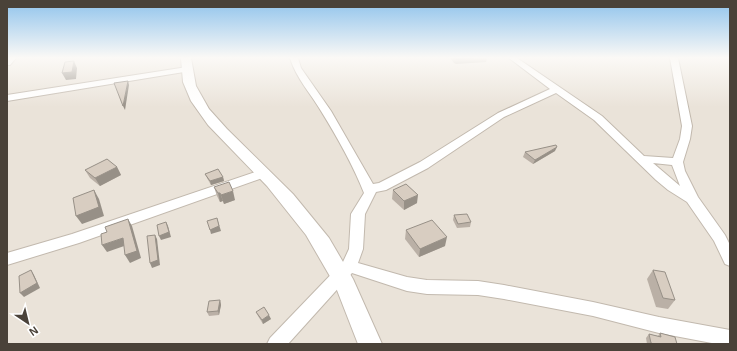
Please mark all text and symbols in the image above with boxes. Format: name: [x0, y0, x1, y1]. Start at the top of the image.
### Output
north arrow: [8, 303, 48, 343]
text: N: [27, 324, 40, 338]

